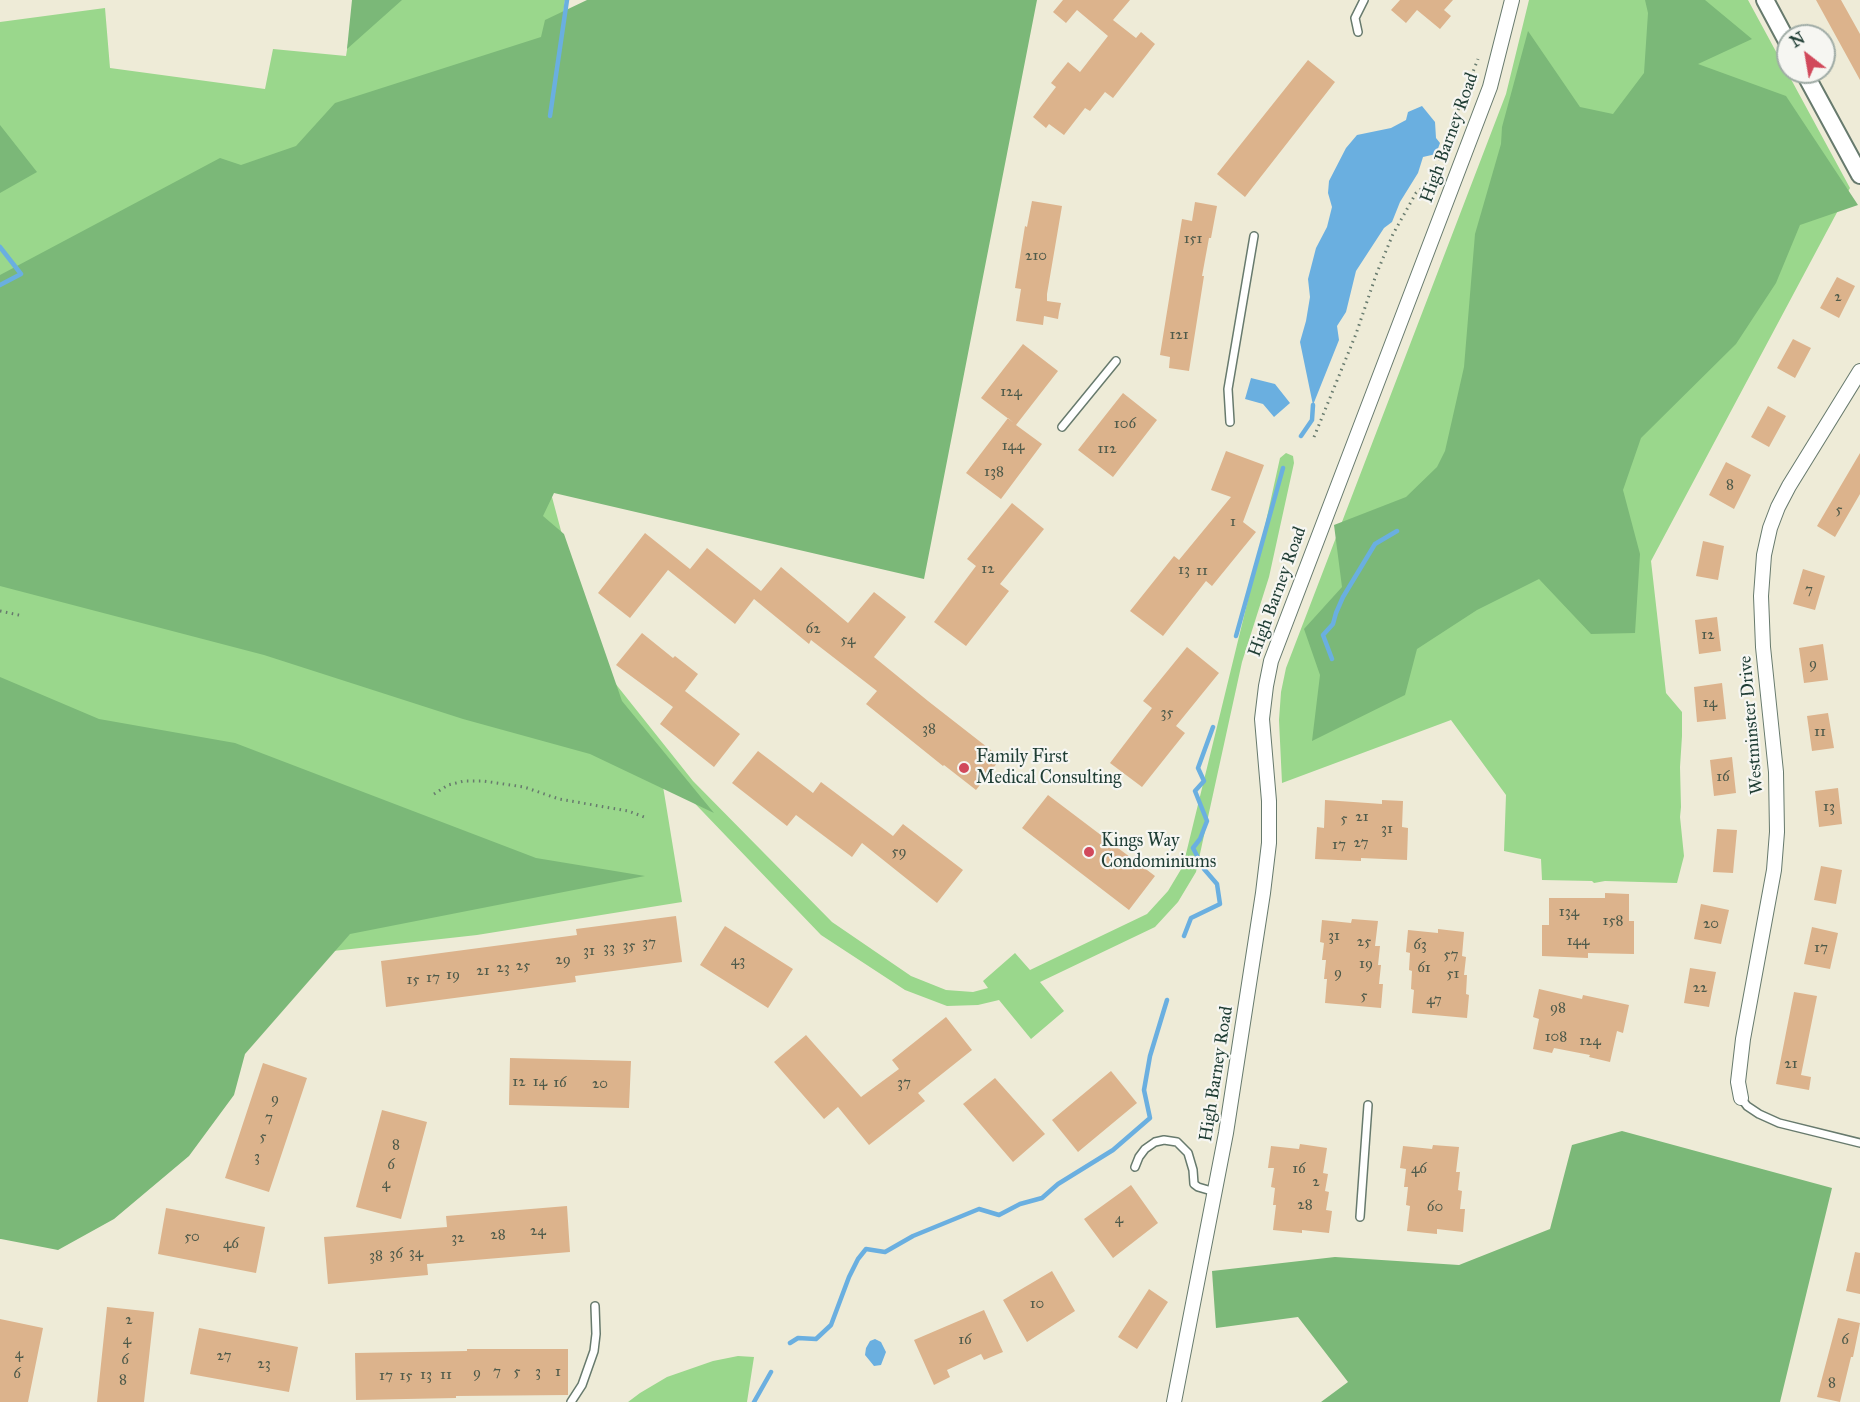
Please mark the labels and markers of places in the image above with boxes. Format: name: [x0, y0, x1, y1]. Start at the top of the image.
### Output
place label: Family First Medical Consulting: [976, 747, 1121, 789]
marker: Family First Medical Consulting: [957, 761, 971, 775]
place label: Kings Way Condominiums: [1101, 831, 1216, 874]
marker: Kings Way Condominiums: [1082, 845, 1096, 859]

